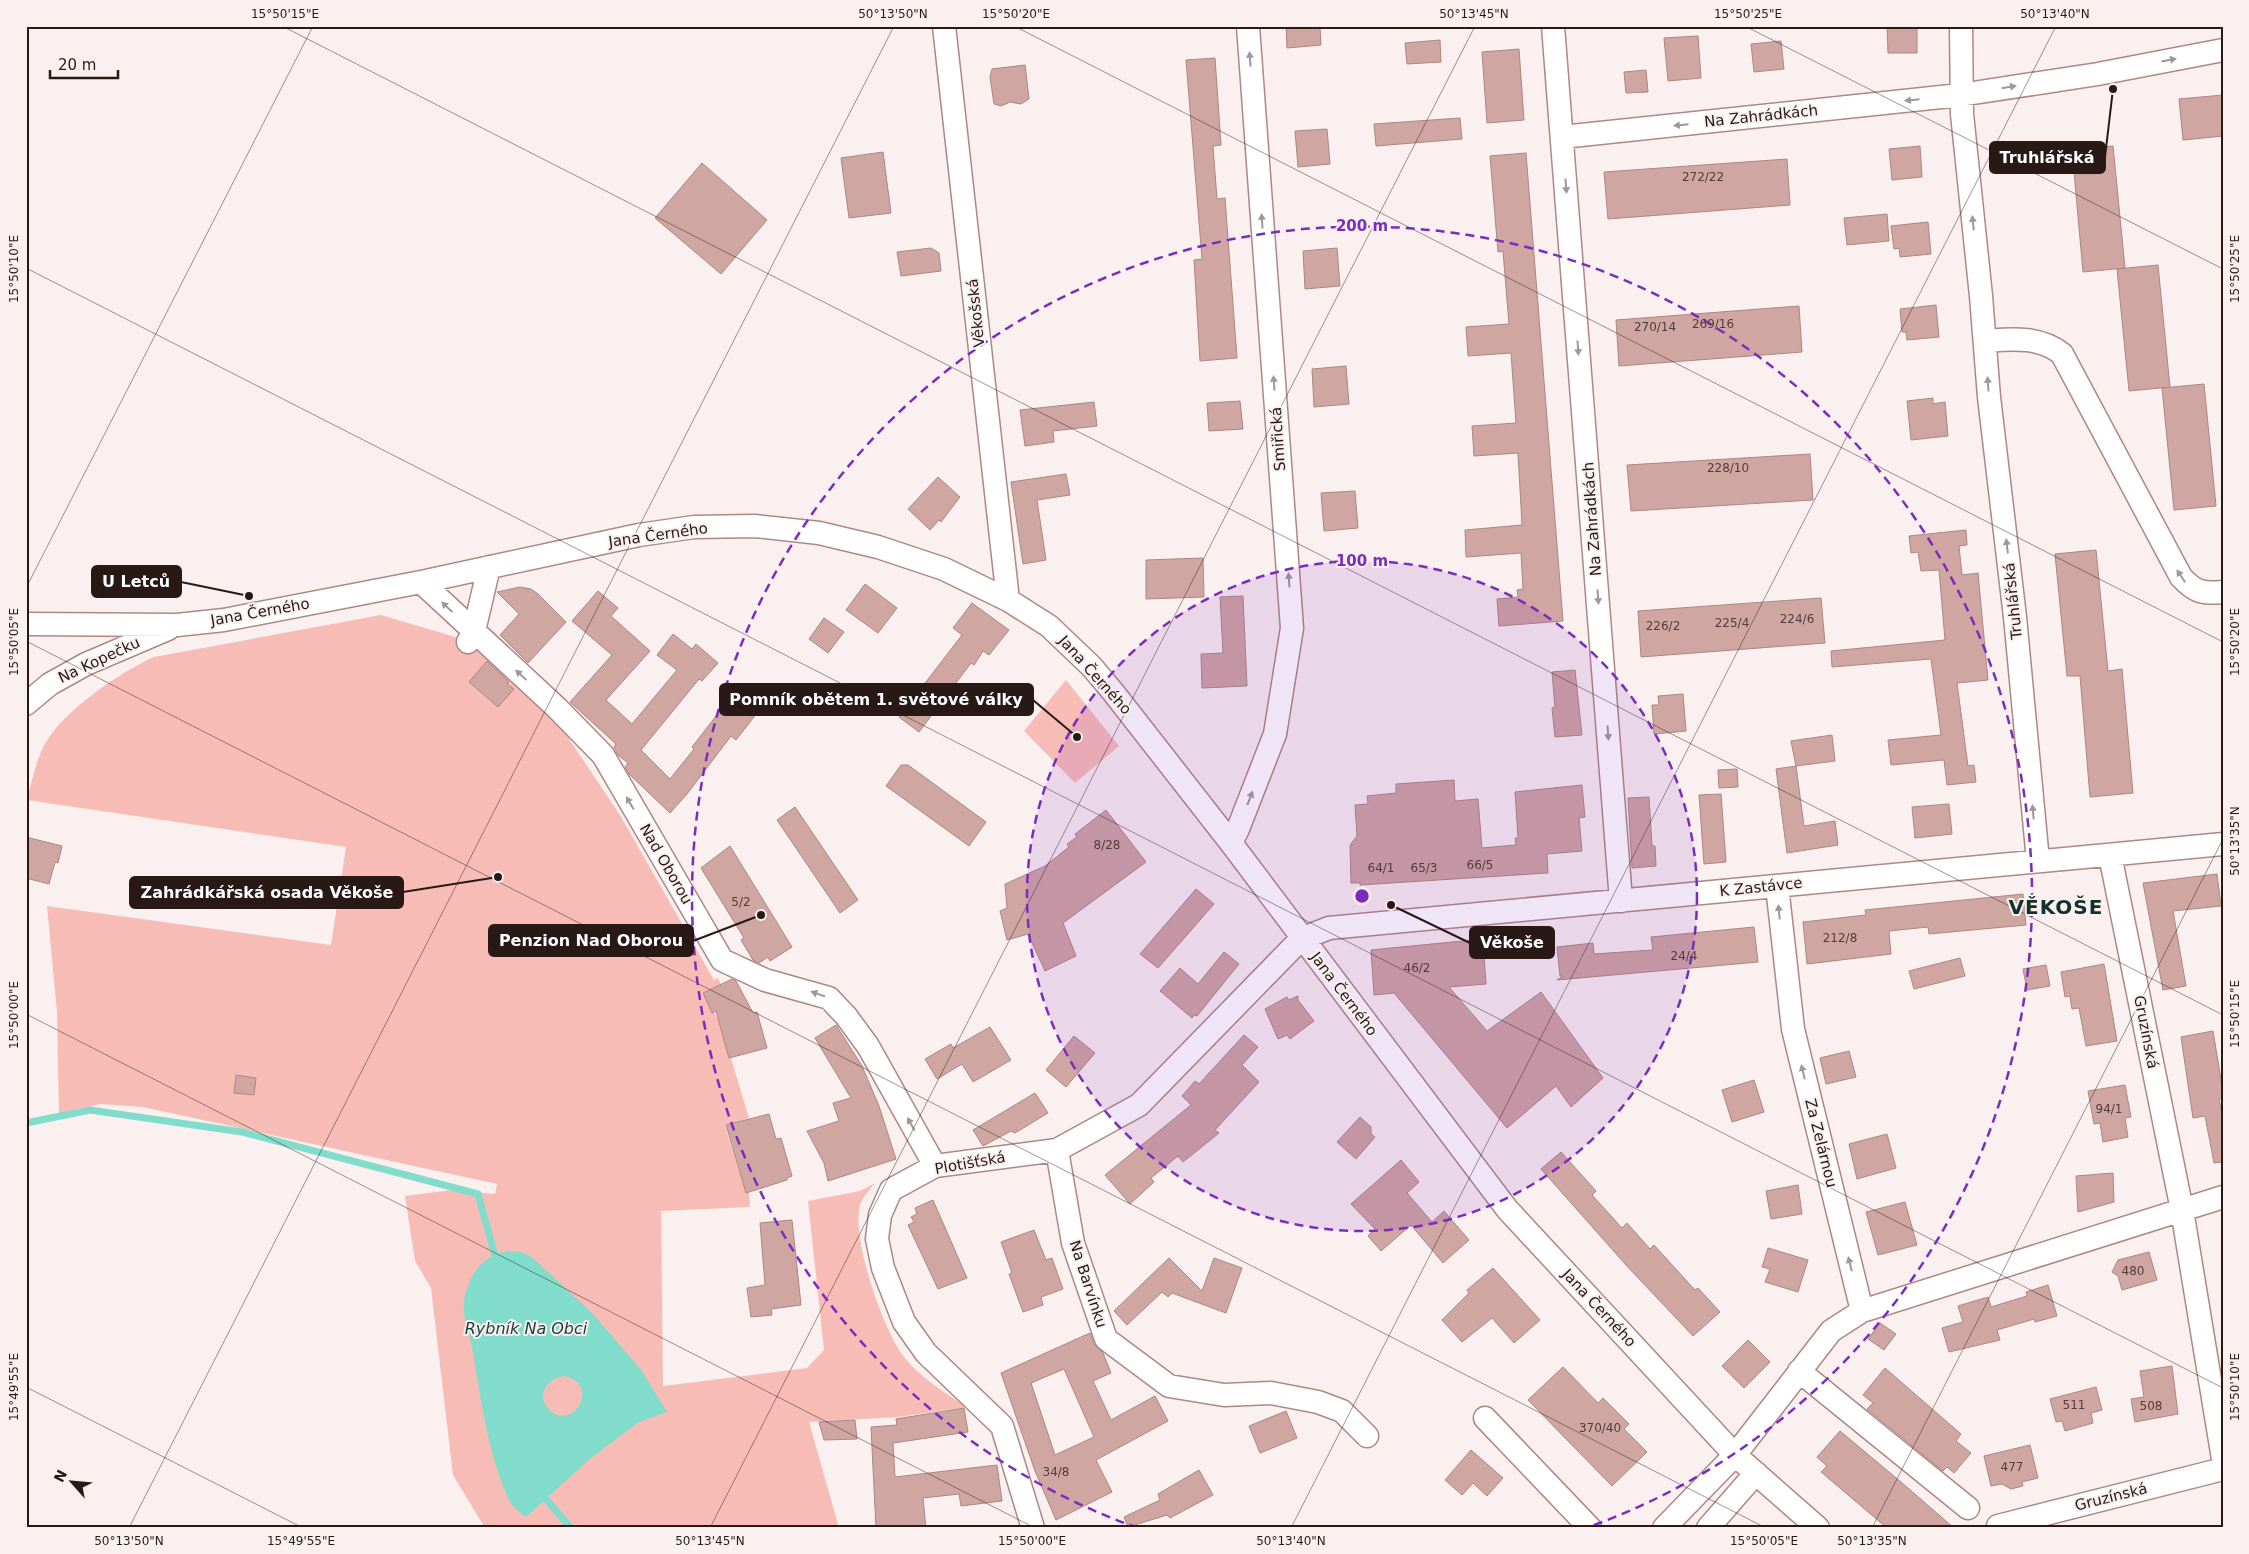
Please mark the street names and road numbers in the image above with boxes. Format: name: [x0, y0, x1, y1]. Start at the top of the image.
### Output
street label: Na Zahrádkách: [1703, 101, 1819, 131]
street label: Věkošská: [963, 278, 989, 348]
street label: Smiřická: [1267, 406, 1289, 472]
street label: Na Zahrádkách: [1579, 461, 1605, 577]
street label: Jana Černého: [606, 518, 709, 551]
street label: Truhlářská: [2000, 562, 2026, 641]
street label: Jana Černého: [208, 593, 311, 630]
street label: Jana Černého: [1054, 630, 1136, 718]
street label: Na Kopečku: [55, 633, 143, 687]
street label: Nad Oborou: [636, 821, 696, 907]
street label: K Zastávce: [1719, 874, 1803, 900]
street label: Jana Černého: [1306, 947, 1382, 1039]
street label: Gruzínská: [2130, 994, 2162, 1070]
street label: Za Zelárnou: [1801, 1097, 1841, 1189]
street label: Plotišťská: [933, 1148, 1007, 1178]
street label: Na Barvínku: [1065, 1238, 1111, 1330]
street label: Jana Černého: [1558, 1264, 1640, 1351]
street label: Gruzínská: [2073, 1479, 2149, 1515]

